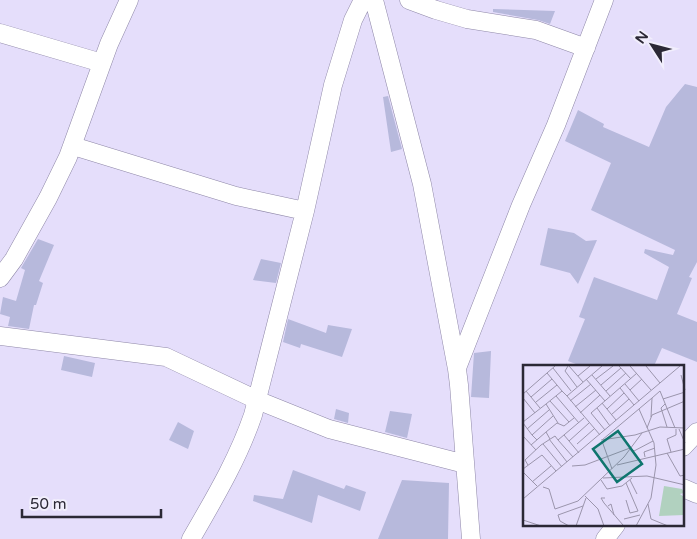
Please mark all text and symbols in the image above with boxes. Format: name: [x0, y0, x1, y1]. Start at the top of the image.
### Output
north arrow: [627, 20, 677, 70]
text: N: [632, 28, 652, 47]
inset map: [523, 365, 684, 526]
scale bar: [22, 486, 161, 518]
text: 50 m: [30, 495, 67, 513]

